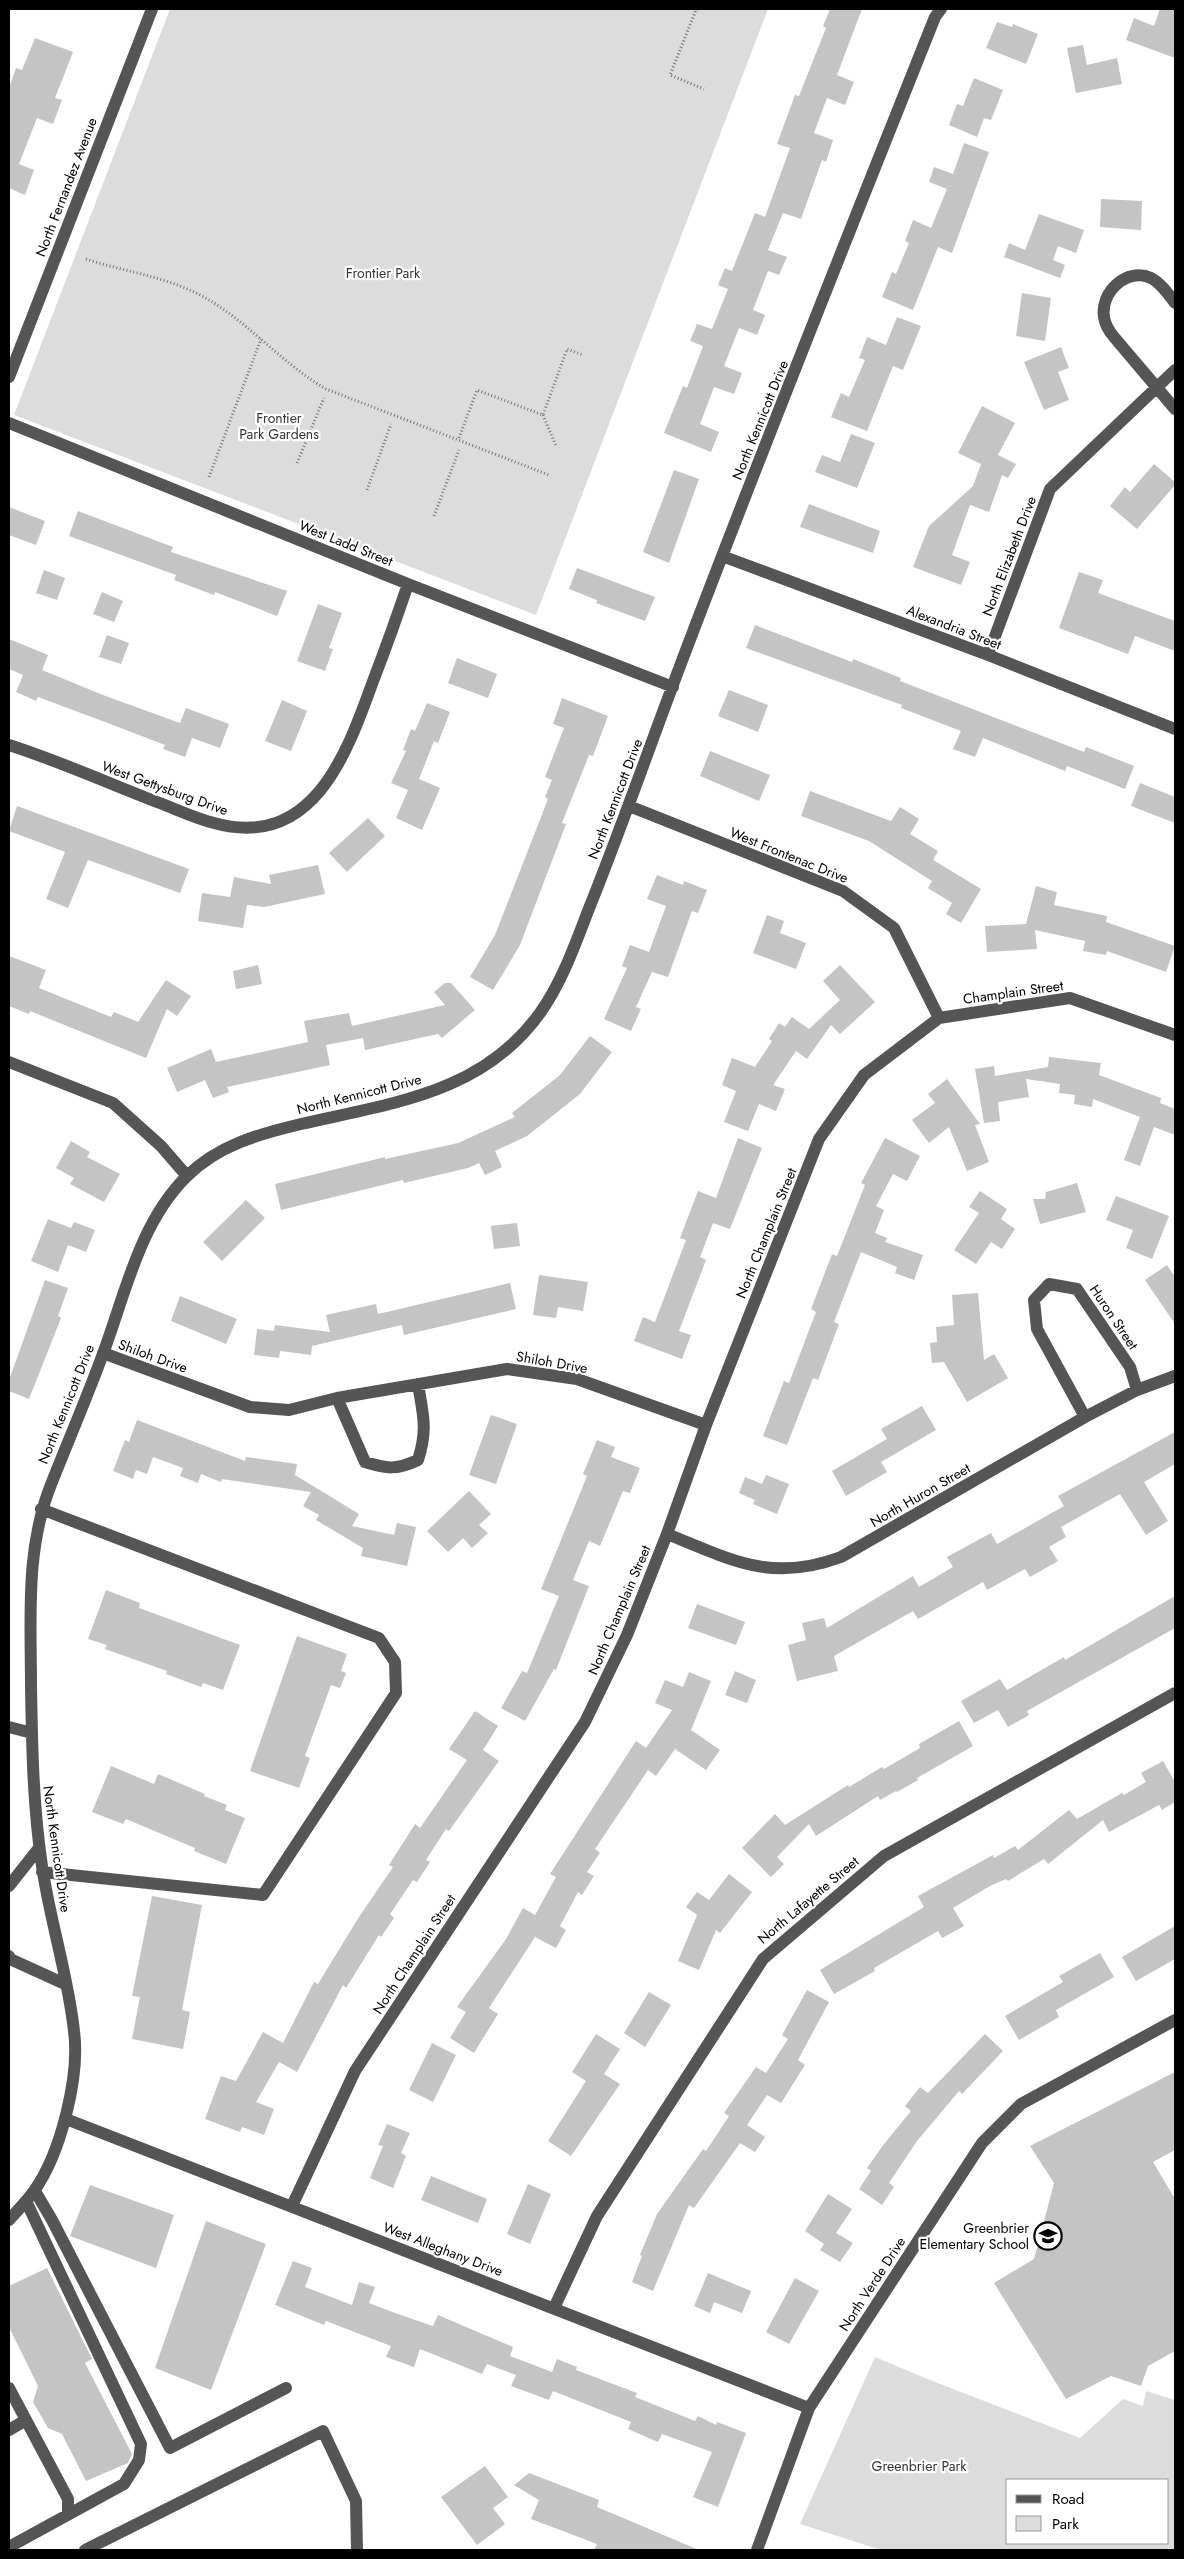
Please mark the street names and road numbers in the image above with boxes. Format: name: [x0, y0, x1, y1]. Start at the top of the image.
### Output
street label: North Fernandez Avenue: [30, 115, 102, 259]
street label: North Kennicott Drive: [727, 357, 793, 483]
street label: North Elizabeth Drive: [977, 493, 1041, 619]
street label: West Ladd Street: [296, 515, 397, 571]
street label: Alexandria Street: [904, 600, 1005, 655]
street label: North Kennicott Drive: [583, 736, 647, 862]
street label: West Gettysburg Drive: [99, 756, 231, 820]
street label: West Frontenac Drive: [727, 822, 851, 888]
street label: Champlain Street: [962, 975, 1065, 1009]
street label: North Kennicott Drive: [295, 1069, 423, 1119]
street label: North Champlain Street: [731, 1164, 802, 1301]
street label: Huron Street: [1085, 1281, 1143, 1354]
street label: Shiloh Drive: [116, 1334, 190, 1378]
street label: North Kennicott Drive: [33, 1341, 99, 1467]
street label: Shiloh Drive: [515, 1346, 589, 1378]
street label: North Huron Street: [866, 1458, 974, 1532]
street label: North Champlain Street: [583, 1541, 656, 1678]
street label: North Kennicott Drive: [38, 1784, 76, 1914]
street label: North Lafayette Street: [753, 1851, 863, 1948]
street label: North Champlain Street: [368, 1890, 461, 2018]
street label: West Alleghany Drive: [380, 2217, 506, 2281]
street label: North Verde Drive: [834, 2233, 910, 2335]

